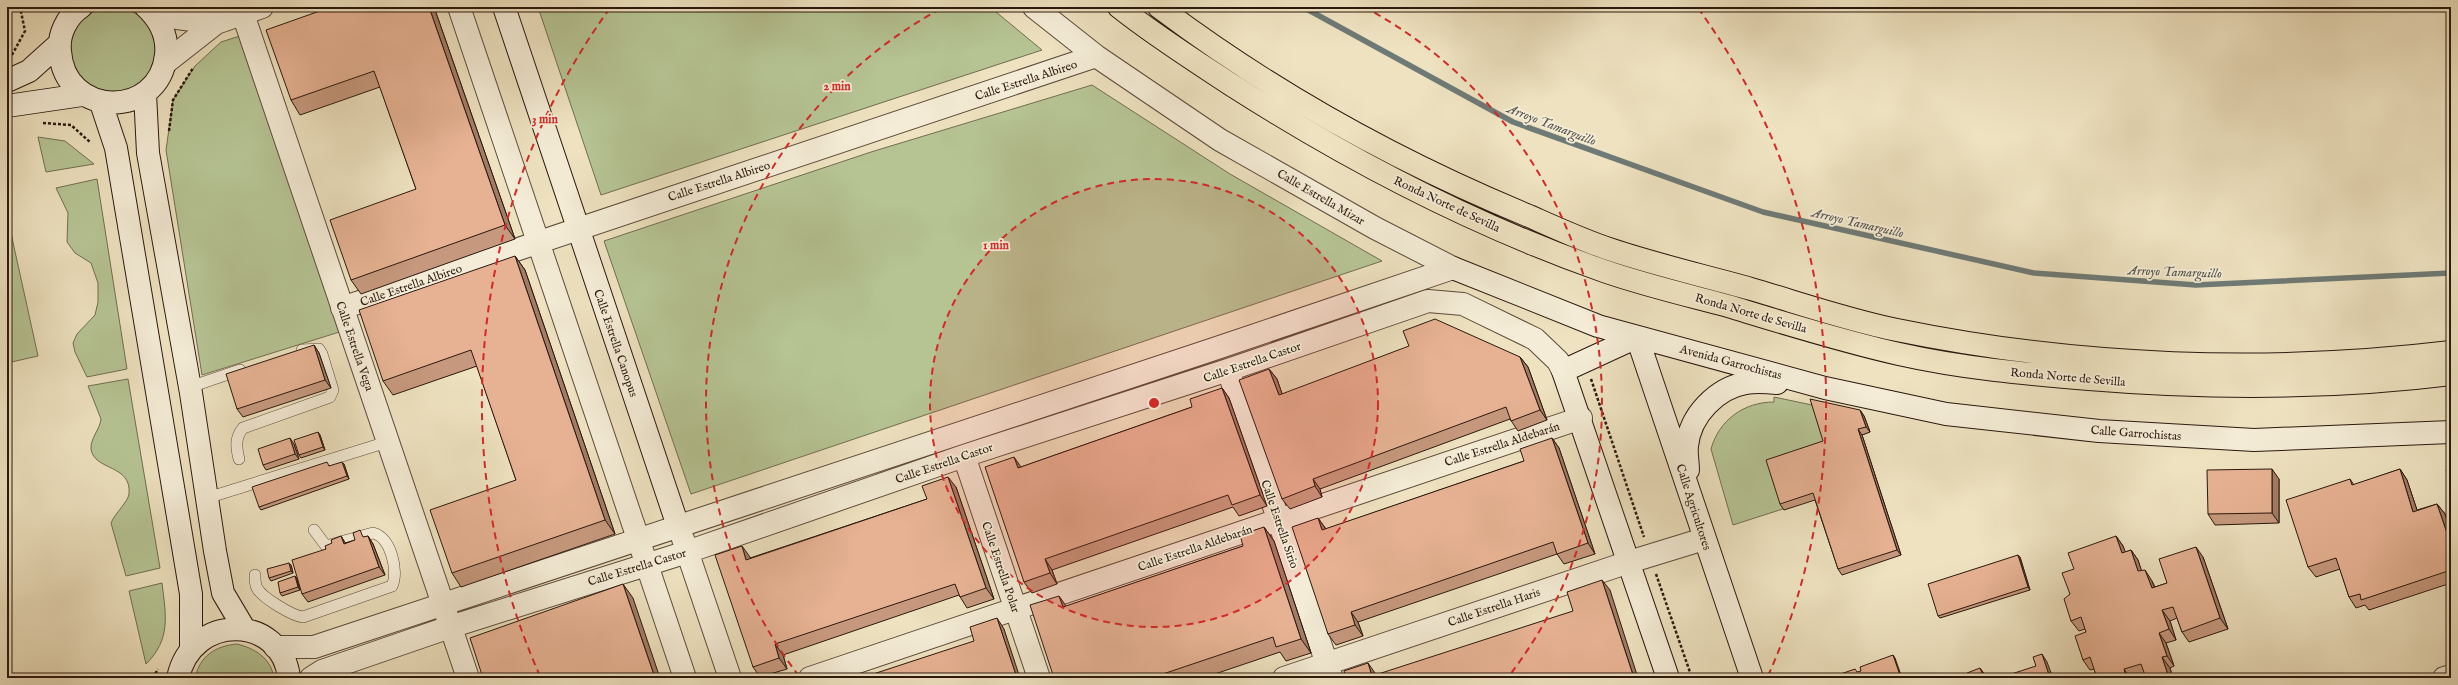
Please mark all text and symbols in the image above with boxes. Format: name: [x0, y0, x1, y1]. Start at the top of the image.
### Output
street label: Calle Estrella Albireo: [973, 57, 1080, 104]
text: 2 min: [823, 79, 851, 94]
water label: Arroyo Tamarguillo: [1502, 100, 1599, 151]
text: 3 min: [532, 112, 559, 127]
street label: Calle Estrella Albireo: [666, 158, 773, 205]
street label: Calle Estrella Mizar: [1274, 166, 1368, 229]
street label: Ronda Norte de Sevilla: [1391, 173, 1503, 236]
water label: Arroyo Tamarguillo: [1808, 204, 1906, 243]
text: 1 min: [983, 238, 1010, 253]
street label: Calle Estrella Albireo: [358, 261, 465, 310]
water label: Arroyo Tamarguillo: [2126, 262, 2223, 284]
street label: Calle Estrella Canopus: [589, 287, 641, 399]
street label: Ronda Norte de Sevilla: [1693, 290, 1809, 337]
street label: Calle Estrella Vega: [332, 299, 377, 394]
street label: Calle Estrella Castor: [1201, 339, 1304, 386]
street label: Avenida Garrochistas: [1677, 341, 1783, 383]
street label: Ronda Norte de Sevilla: [2010, 365, 2127, 390]
centre of rings: [1147, 396, 1161, 410]
street label: Calle Estrella Aldebarán: [1443, 419, 1562, 470]
street label: Calle Garrochistas: [2090, 423, 2182, 444]
street label: Calle Estrella Castor: [893, 440, 996, 487]
street label: Calle Agricultores: [1673, 462, 1715, 552]
street label: Calle Estrella Sirio: [1257, 478, 1302, 571]
street label: Calle Estrella Polar: [978, 520, 1023, 615]
street label: Calle Estrella Aldebarán: [1136, 522, 1255, 575]
street label: Calle Estrella Castor: [586, 545, 689, 590]
street label: Calle Estrella Haris: [1446, 585, 1542, 630]

